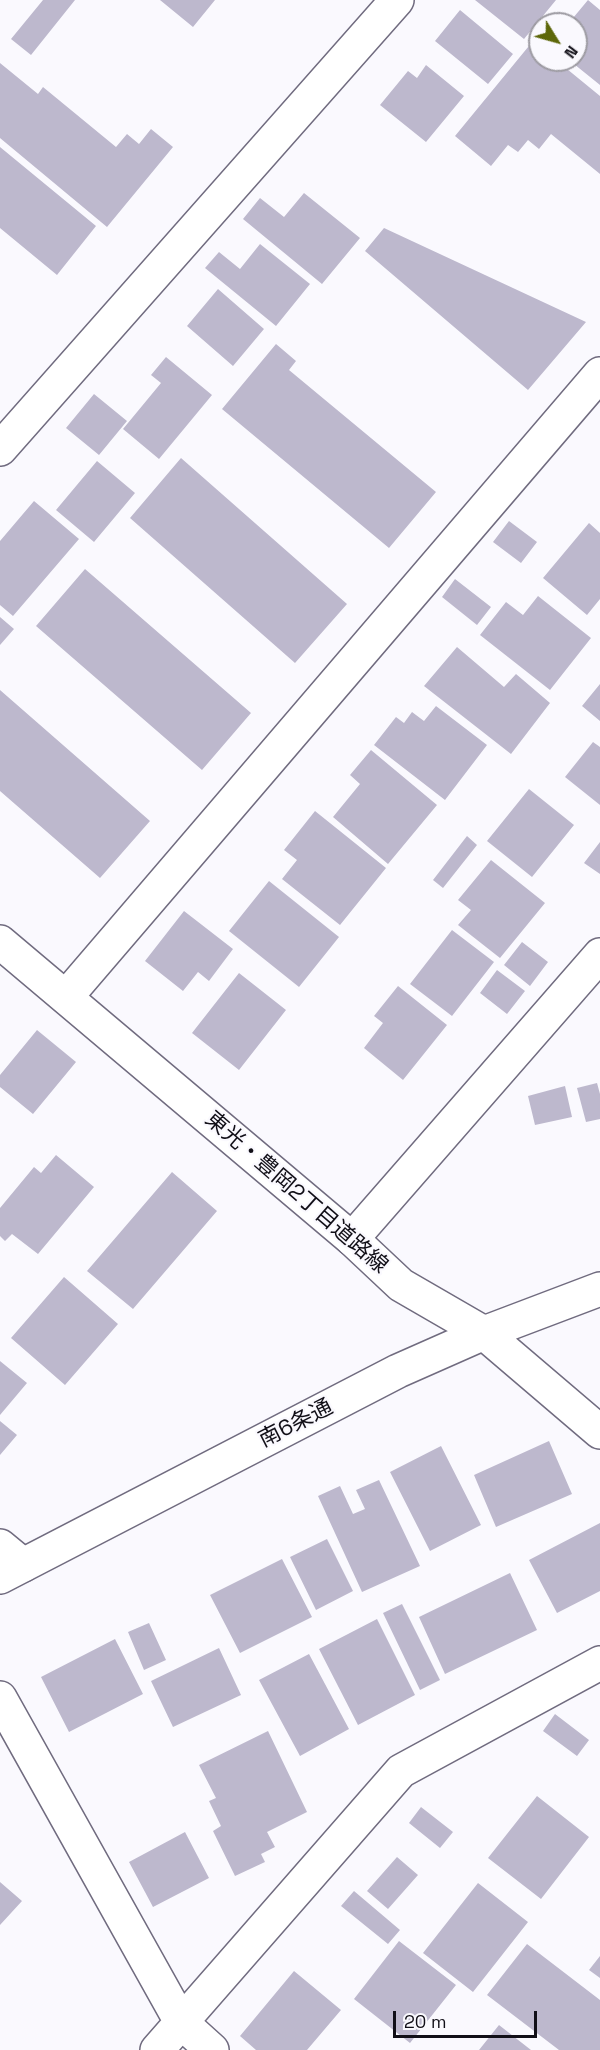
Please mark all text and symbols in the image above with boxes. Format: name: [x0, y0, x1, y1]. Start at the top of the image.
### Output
north arrow: [528, 12, 588, 72]
text: N: [560, 41, 583, 63]
street label: 東光・豊岡2丁目道路線: [199, 1107, 393, 1279]
street label: 南6条通: [255, 1394, 337, 1454]
scale bar: [396, 1999, 540, 2037]
text: 20 m: [404, 2010, 447, 2033]

